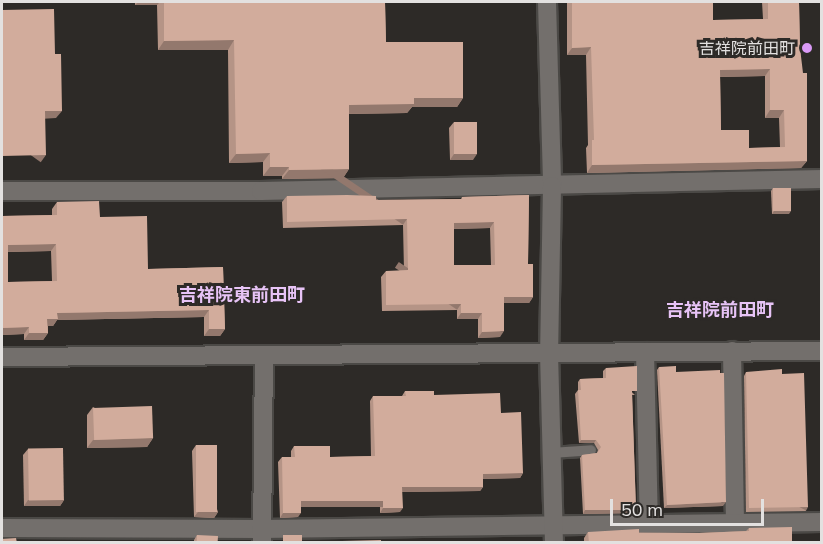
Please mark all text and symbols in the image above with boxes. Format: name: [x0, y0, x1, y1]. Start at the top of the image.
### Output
place label: 吉祥院前田町: [699, 38, 795, 58]
marker: 吉祥院前田町: [800, 41, 814, 55]
district label: 吉祥院東前田町: [179, 284, 305, 306]
district label: 吉祥院前田町: [666, 299, 774, 321]
scale bar: [613, 487, 768, 525]
text: 50 m: [621, 498, 663, 521]

